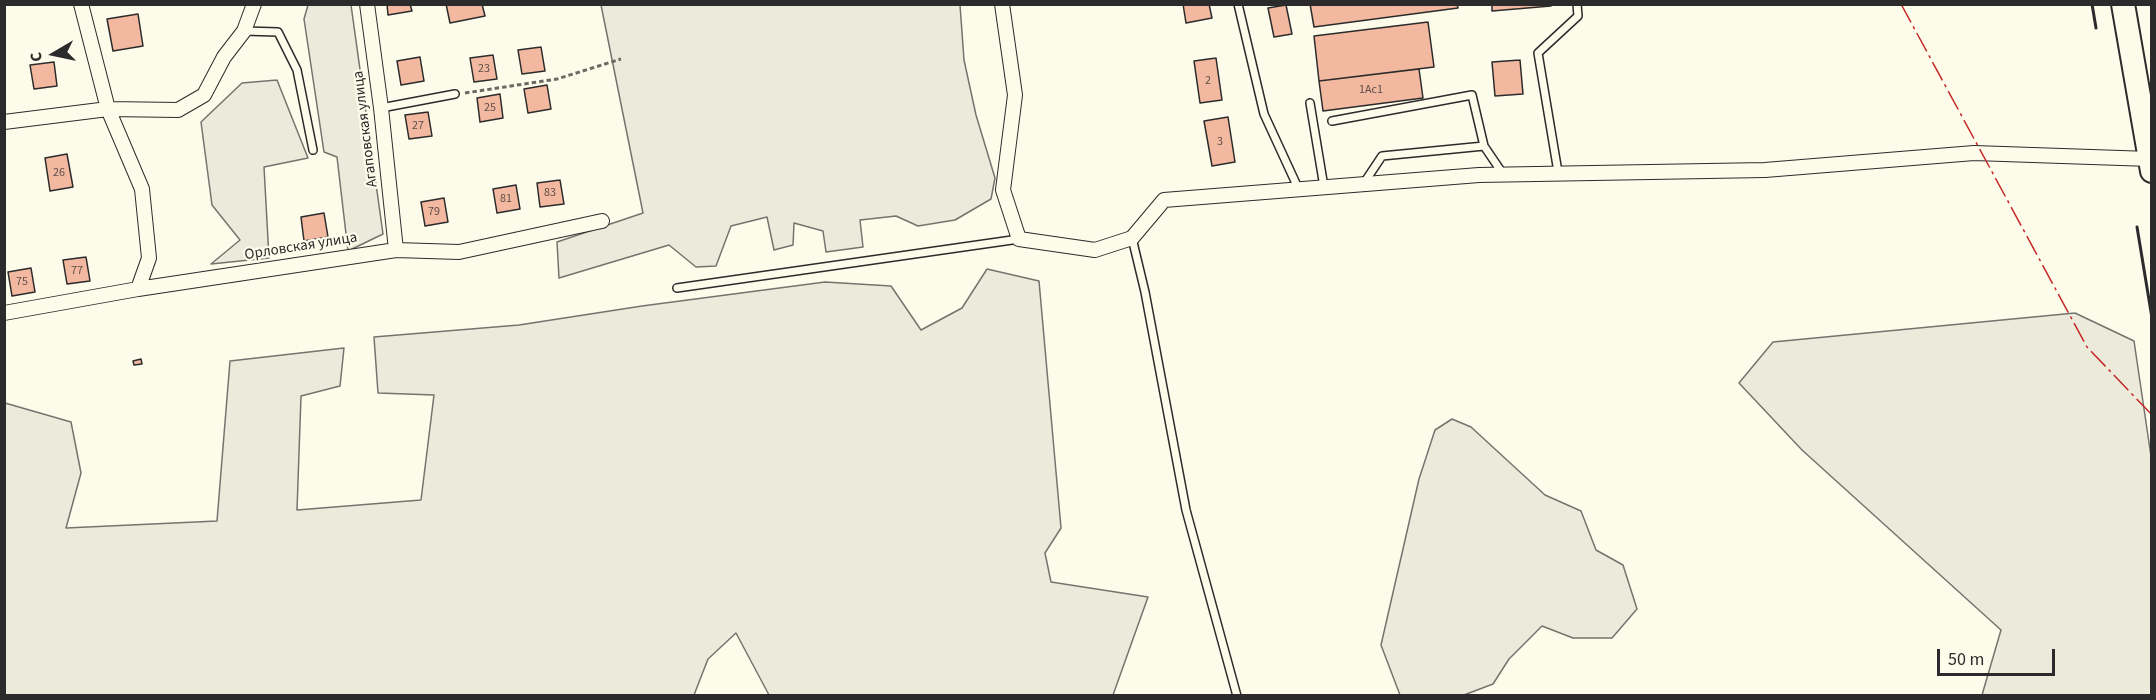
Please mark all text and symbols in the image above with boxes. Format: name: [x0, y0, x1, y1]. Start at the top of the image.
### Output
north arrow: [24, 24, 84, 84]
text: С: [25, 50, 48, 63]
house number: 23: [478, 62, 490, 76]
street label: Агаповская улица: [350, 70, 382, 188]
house number: 2: [1205, 74, 1211, 88]
house number: 1Ас1: [1359, 83, 1383, 97]
house number: 25: [484, 101, 496, 115]
house number: 27: [412, 119, 424, 133]
house number: 3: [1217, 135, 1223, 149]
house number: 26: [53, 166, 65, 180]
house number: 83: [544, 186, 556, 200]
house number: 81: [500, 192, 512, 206]
house number: 79: [428, 205, 440, 219]
street label: Орловская улица: [243, 229, 359, 265]
house number: 77: [71, 264, 83, 278]
house number: 75: [16, 275, 28, 289]
scale bar: [1940, 637, 2058, 675]
text: 50 m: [1948, 647, 1984, 672]

